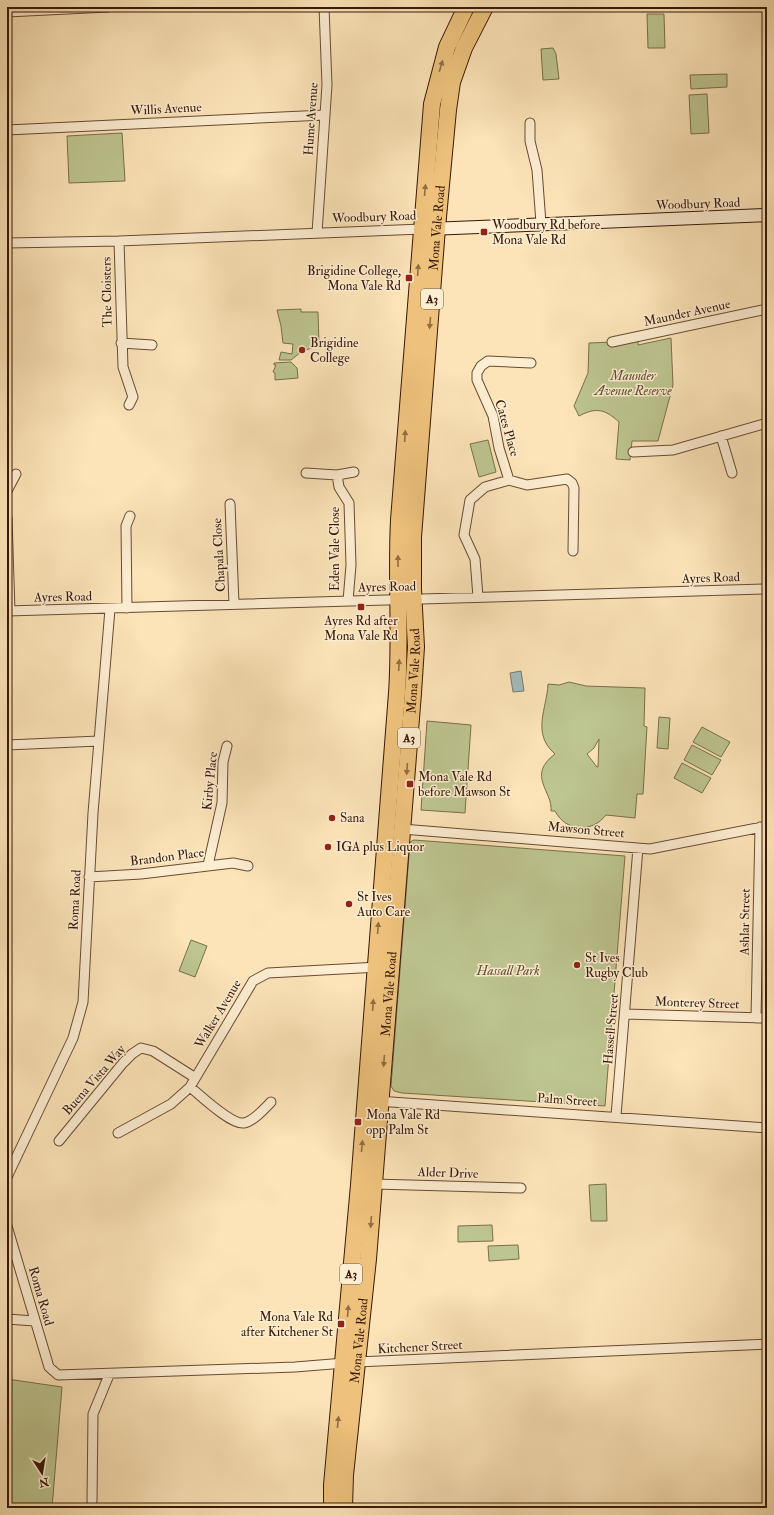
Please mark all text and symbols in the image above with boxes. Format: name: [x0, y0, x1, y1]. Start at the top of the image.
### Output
one-way arrow: [438, 60, 444, 72]
street label: Hume Avenue: [300, 81, 322, 156]
street label: Willis Avenue: [129, 99, 203, 119]
one-way arrow: [421, 184, 428, 196]
street label: Mona Vale Road: [426, 184, 449, 271]
street label: Woodbury Road: [654, 195, 741, 215]
street label: Woodbury Road: [330, 208, 417, 228]
place label: Woodbury Rd before Mona Vale Rd: [491, 217, 601, 248]
marker: Woodbury Rd before Mona Vale Rd: [479, 227, 489, 237]
street label: The Cloisters: [98, 256, 116, 327]
place label: Brigidine College, Mona Vale Rd: [307, 263, 402, 294]
one-way arrow: [415, 264, 422, 276]
marker: Brigidine College, Mona Vale Rd: [404, 273, 414, 283]
road number: A3: [421, 289, 443, 309]
street label: Maunder Avenue: [642, 296, 732, 330]
one-way arrow: [427, 317, 433, 329]
place label: Brigidine College: [310, 335, 359, 366]
marker: Brigidine College: [297, 345, 307, 355]
park label: Maunder Avenue Reserve: [593, 368, 672, 399]
street label: Cates Place: [491, 398, 523, 459]
one-way arrow: [401, 430, 408, 442]
street label: Eden Vale Close: [327, 506, 343, 591]
street label: Chapala Close: [209, 517, 230, 592]
one-way arrow: [395, 554, 401, 567]
street label: Ayres Road: [681, 569, 741, 588]
street label: Ayres Road: [357, 578, 417, 597]
street label: Ayres Road: [33, 588, 93, 607]
marker: Ayres Rd after Mona Vale Rd: [356, 602, 366, 612]
place label: Ayres Rd after Mona Vale Rd: [323, 613, 399, 644]
street label: Mona Vale Road: [403, 627, 424, 714]
one-way arrow: [395, 659, 402, 671]
road number: A3: [398, 728, 420, 748]
street label: Kirby Place: [199, 750, 222, 811]
one-way arrow: [403, 763, 410, 775]
place label: Mona Vale Rd before Mawson St: [418, 769, 511, 800]
marker: Mona Vale Rd before Mawson St: [405, 779, 415, 789]
place label: Sana: [340, 810, 365, 826]
marker: Sana: [327, 813, 337, 823]
street label: Mawson Street: [547, 819, 625, 841]
place label: IGA plus Liquor: [336, 839, 424, 856]
marker: IGA plus Liquor: [323, 842, 333, 852]
street label: Brandon Place: [129, 844, 205, 869]
street label: Roma Road: [65, 869, 85, 931]
street label: Ashlar Street: [736, 888, 754, 957]
place label: St Ives Auto Care: [356, 889, 411, 920]
marker: St Ives Auto Care: [344, 899, 354, 909]
one-way arrow: [375, 922, 382, 934]
street label: Mona Vale Road: [378, 950, 400, 1037]
place label: St Ives Rugby Club: [585, 950, 648, 982]
marker: St Ives Rugby Club: [572, 960, 582, 970]
park label: Hassall Park: [475, 963, 540, 979]
street label: Walker Avenue: [191, 976, 245, 1052]
street label: Hassell Street: [600, 993, 622, 1065]
street label: Monterey Street: [654, 994, 740, 1013]
one-way arrow: [369, 999, 376, 1011]
street label: Buena Vista Way: [59, 1041, 130, 1119]
one-way arrow: [380, 1055, 387, 1067]
street label: Palm Street: [536, 1090, 598, 1110]
place label: Mona Vale Rd opp Palm St: [366, 1107, 440, 1139]
marker: Mona Vale Rd opp Palm St: [353, 1117, 363, 1127]
one-way arrow: [358, 1140, 365, 1152]
street label: Alder Drive: [416, 1164, 479, 1182]
one-way arrow: [368, 1216, 375, 1228]
road number: A3: [340, 1264, 362, 1284]
street label: Roma Road: [25, 1265, 57, 1328]
street label: Mona Vale Road: [347, 1297, 372, 1384]
one-way arrow: [345, 1305, 352, 1317]
place label: Mona Vale Rd after Kitchener St: [241, 1309, 334, 1340]
marker: Mona Vale Rd after Kitchener St: [336, 1319, 346, 1329]
street label: Kitchener Street: [377, 1337, 463, 1357]
one-way arrow: [335, 1416, 341, 1428]
north arrow: [22, 1453, 62, 1493]
text: N: [37, 1475, 51, 1490]

